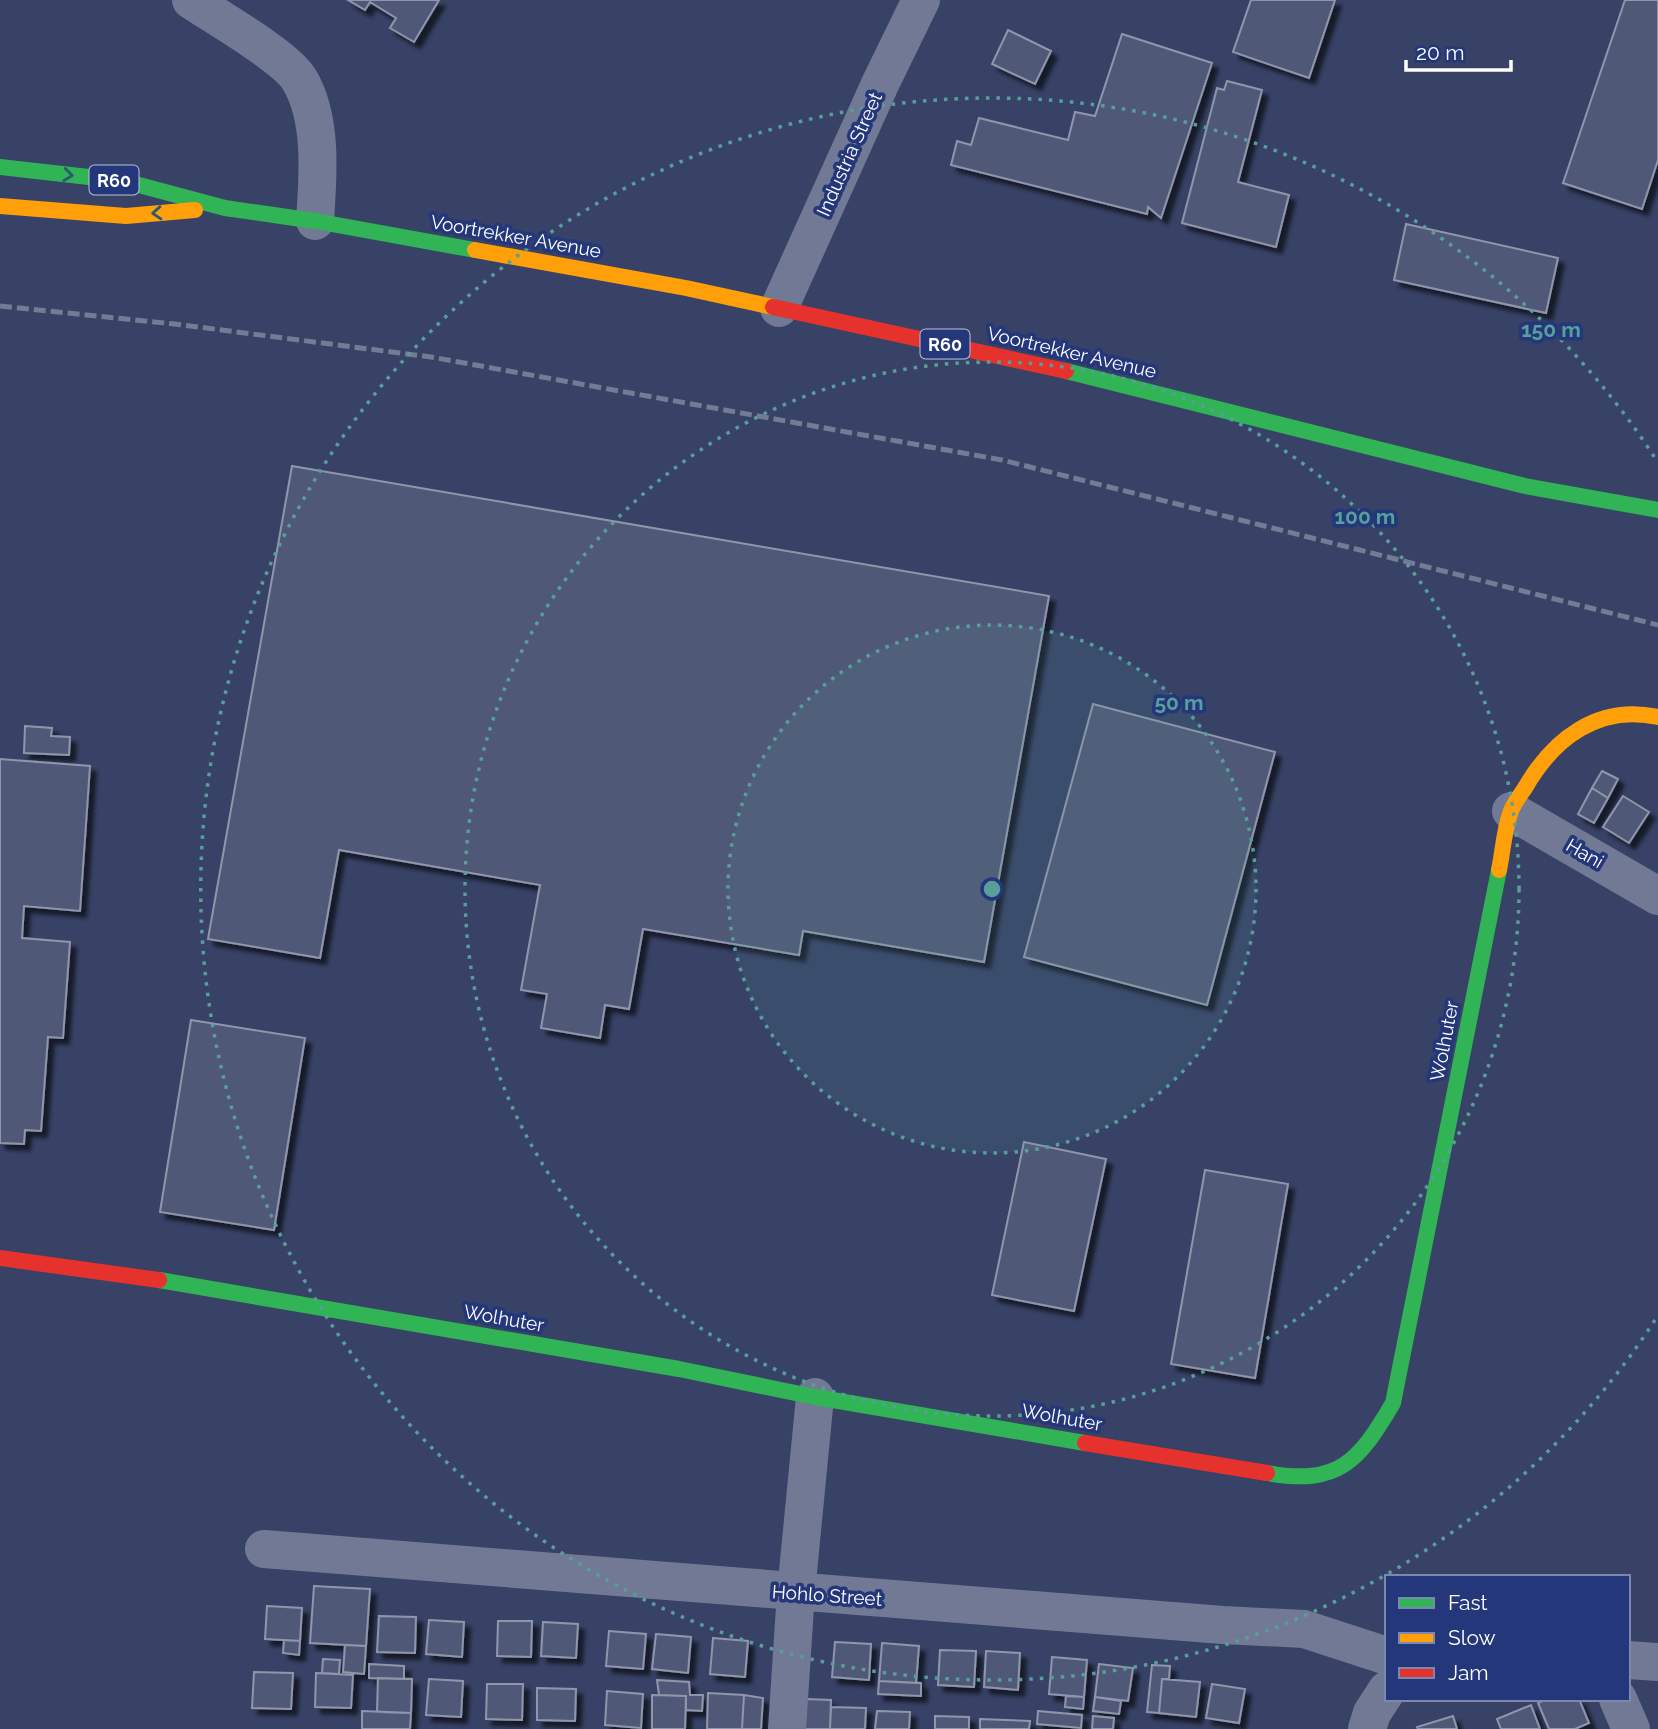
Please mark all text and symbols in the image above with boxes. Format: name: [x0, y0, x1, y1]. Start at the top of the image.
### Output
scale bar: [1406, 28, 1511, 72]
text: 20 m: [1416, 40, 1464, 65]
street label: Industria Street: [812, 88, 886, 219]
road number: R60: [90, 166, 138, 195]
one-way arrow: [62, 167, 74, 182]
one-way arrow: [151, 205, 162, 220]
street label: Voortrekker Avenue: [429, 210, 603, 262]
text: 150 m: [1521, 317, 1581, 342]
street label: Voortrekker Avenue: [985, 322, 1159, 382]
road number: R60: [920, 330, 970, 358]
text: 100 m: [1335, 504, 1395, 529]
text: 50 m: [1154, 690, 1204, 715]
street label: Hani: [1562, 834, 1608, 872]
centre of rings: [980, 877, 1004, 901]
street label: Wolhuter: [1425, 999, 1463, 1083]
street label: Wolhuter: [462, 1300, 546, 1336]
street label: Wolhuter: [1020, 1399, 1104, 1435]
legend: [1385, 1575, 1630, 1701]
street label: Hohlo Street: [771, 1580, 883, 1610]
text: Fast: [1448, 1590, 1488, 1615]
text: Slow: [1448, 1625, 1496, 1650]
text: Jam: [1448, 1660, 1489, 1685]

